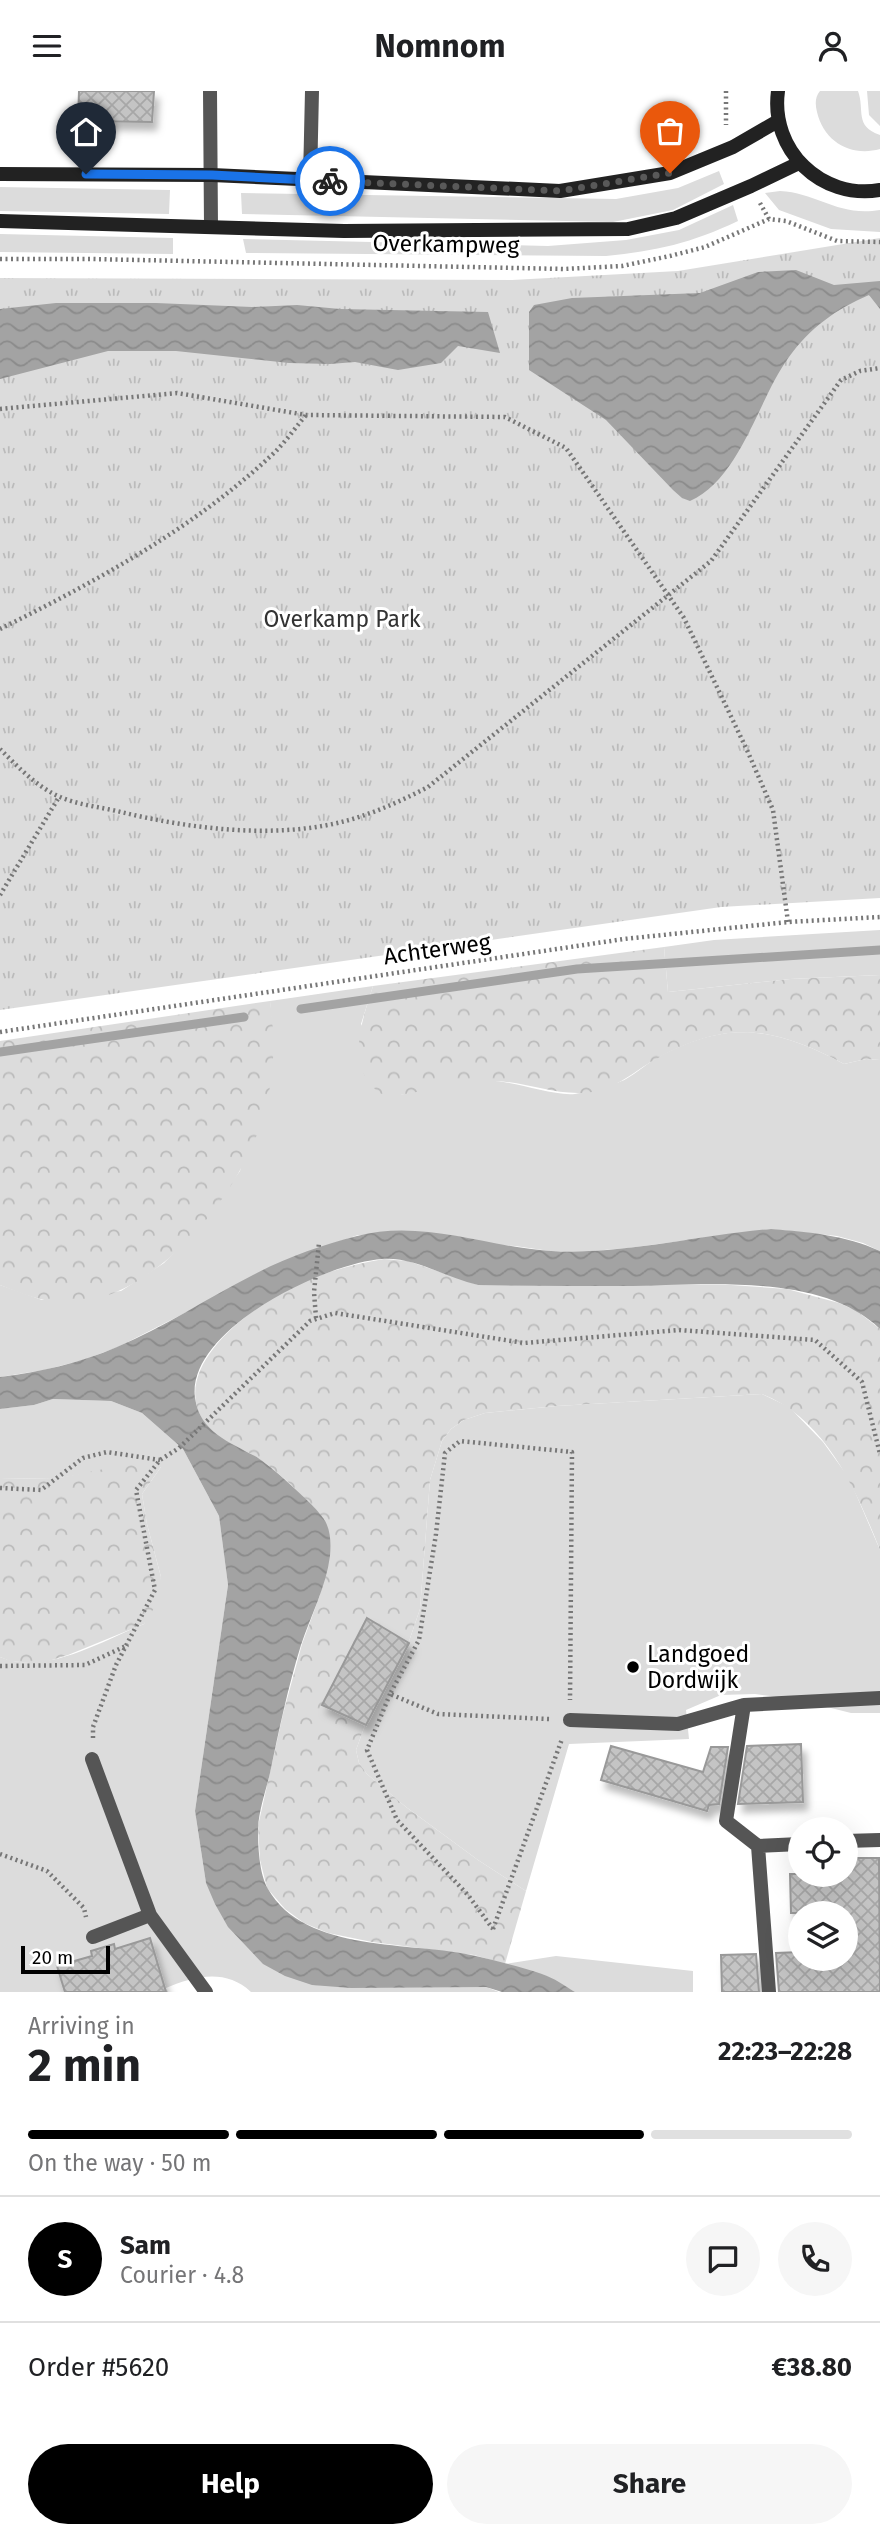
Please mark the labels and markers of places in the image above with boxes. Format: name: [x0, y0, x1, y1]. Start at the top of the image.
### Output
pin: [640, 101, 700, 173]
pin: [56, 102, 116, 174]
place label: Landgoed Dordwijk: [647, 1640, 749, 1694]
marker: Landgoed Dordwijk: [625, 1659, 641, 1675]

